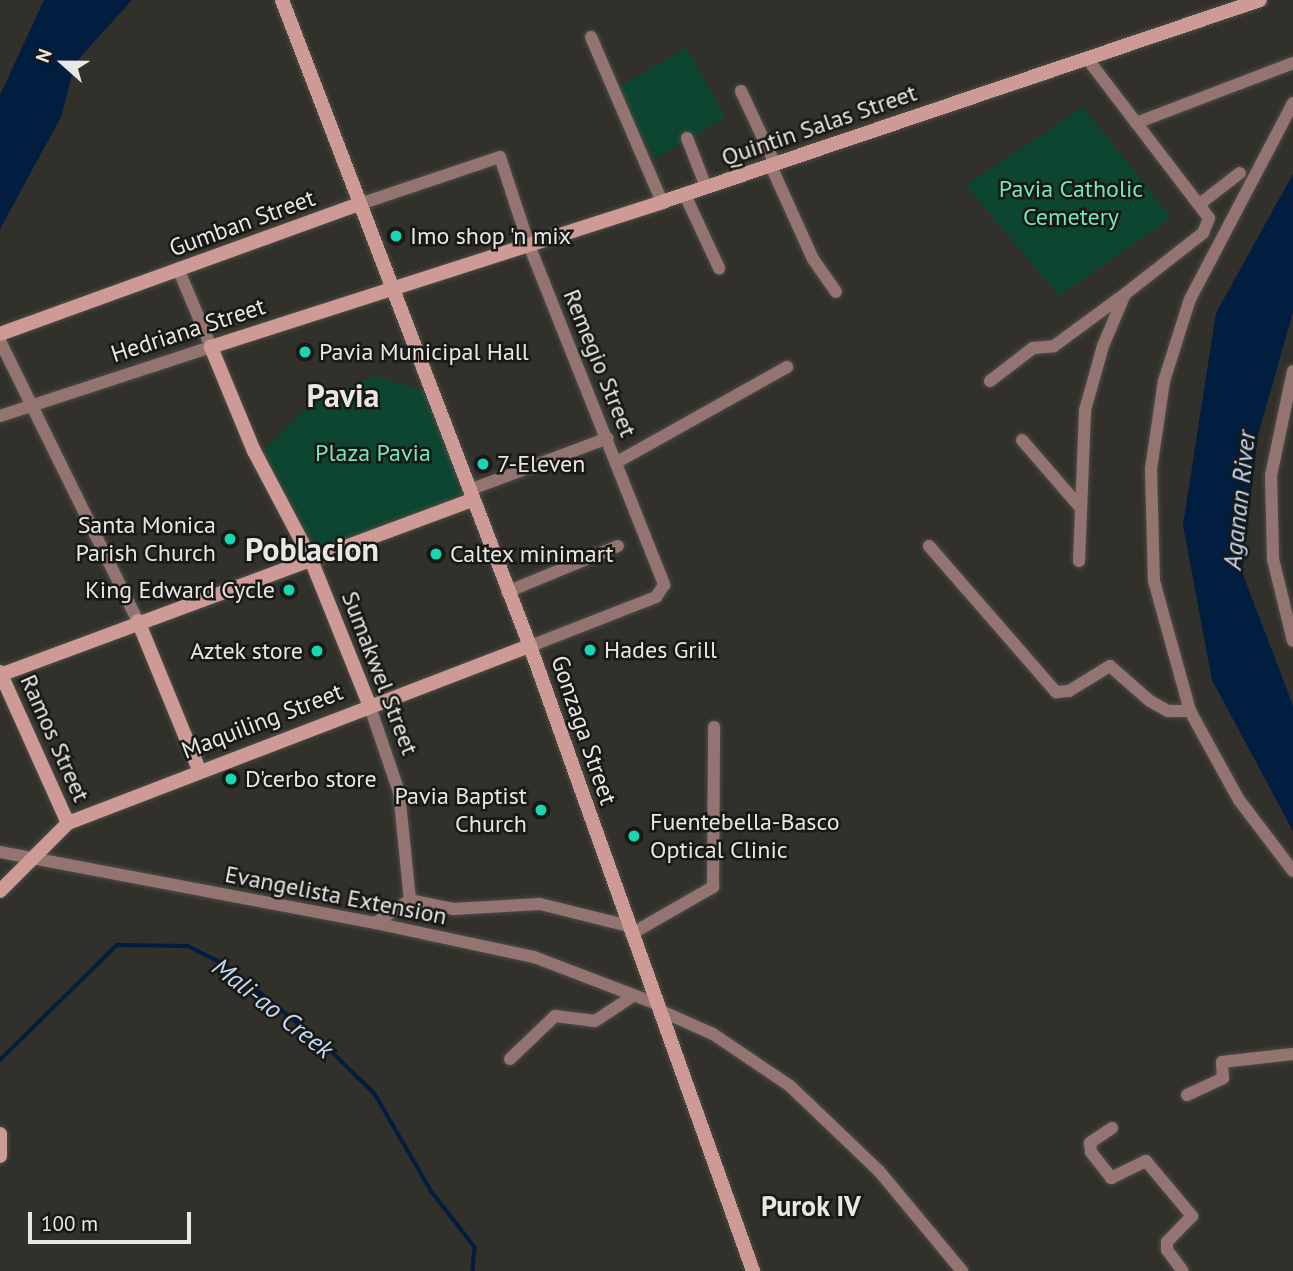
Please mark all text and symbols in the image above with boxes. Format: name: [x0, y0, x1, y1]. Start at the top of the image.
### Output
north arrow: [28, 28, 98, 98]
text: N: [30, 45, 57, 66]
street label: Quintin Salas Street: [718, 78, 920, 172]
park label: Pavia Catholic Cemetery: [999, 175, 1143, 231]
street label: Gumban Street: [165, 183, 319, 263]
place label: Imo shop 'n mix: [410, 222, 573, 250]
marker: Imo shop 'n mix: [388, 228, 404, 244]
street label: Remegio Street: [557, 285, 643, 441]
street label: Hedriana Street: [107, 292, 269, 368]
place label: Pavia Municipal Hall: [319, 338, 529, 366]
marker: Pavia Municipal Hall: [297, 344, 313, 360]
district label: Pavia: [307, 376, 379, 414]
water label: Aganan River: [1216, 429, 1262, 571]
park label: Plaza Pavia: [315, 439, 431, 467]
place label: 7-Eleven: [497, 450, 585, 478]
marker: 7-Eleven: [475, 456, 491, 472]
place label: Santa Monica Parish Church: [75, 511, 216, 567]
district label: Poblacion: [245, 530, 379, 568]
marker: Santa Monica Parish Church: [222, 531, 238, 547]
place label: Caltex minimart: [450, 540, 614, 568]
marker: Caltex minimart: [428, 546, 444, 562]
place label: King Edward Cycle: [85, 576, 275, 604]
marker: King Edward Cycle: [281, 582, 297, 598]
street label: Sumakwel Street: [336, 587, 424, 759]
place label: Hades Grill: [604, 636, 717, 664]
place label: Aztek store: [190, 637, 303, 665]
marker: Hades Grill: [582, 642, 598, 658]
marker: Aztek store: [309, 643, 325, 659]
street label: Gonzaga Street: [545, 652, 623, 808]
street label: Ramos Street: [14, 670, 96, 806]
street label: Maquiling Street: [177, 677, 347, 765]
place label: D'cerbo store: [245, 765, 377, 793]
marker: D'cerbo store: [223, 771, 239, 787]
place label: Pavia Baptist Church: [394, 782, 527, 838]
marker: Pavia Baptist Church: [533, 802, 549, 818]
place label: Fuentebella-Basco Optical Clinic: [650, 808, 840, 864]
marker: Fuentebella-Basco Optical Clinic: [624, 826, 644, 846]
street label: Evangelista Extension: [223, 859, 449, 931]
water label: Mali-ao Creek: [206, 951, 340, 1065]
district label: Purok IV: [761, 1189, 861, 1223]
scale bar: [32, 1198, 194, 1242]
text: 100 m: [41, 1210, 98, 1237]

